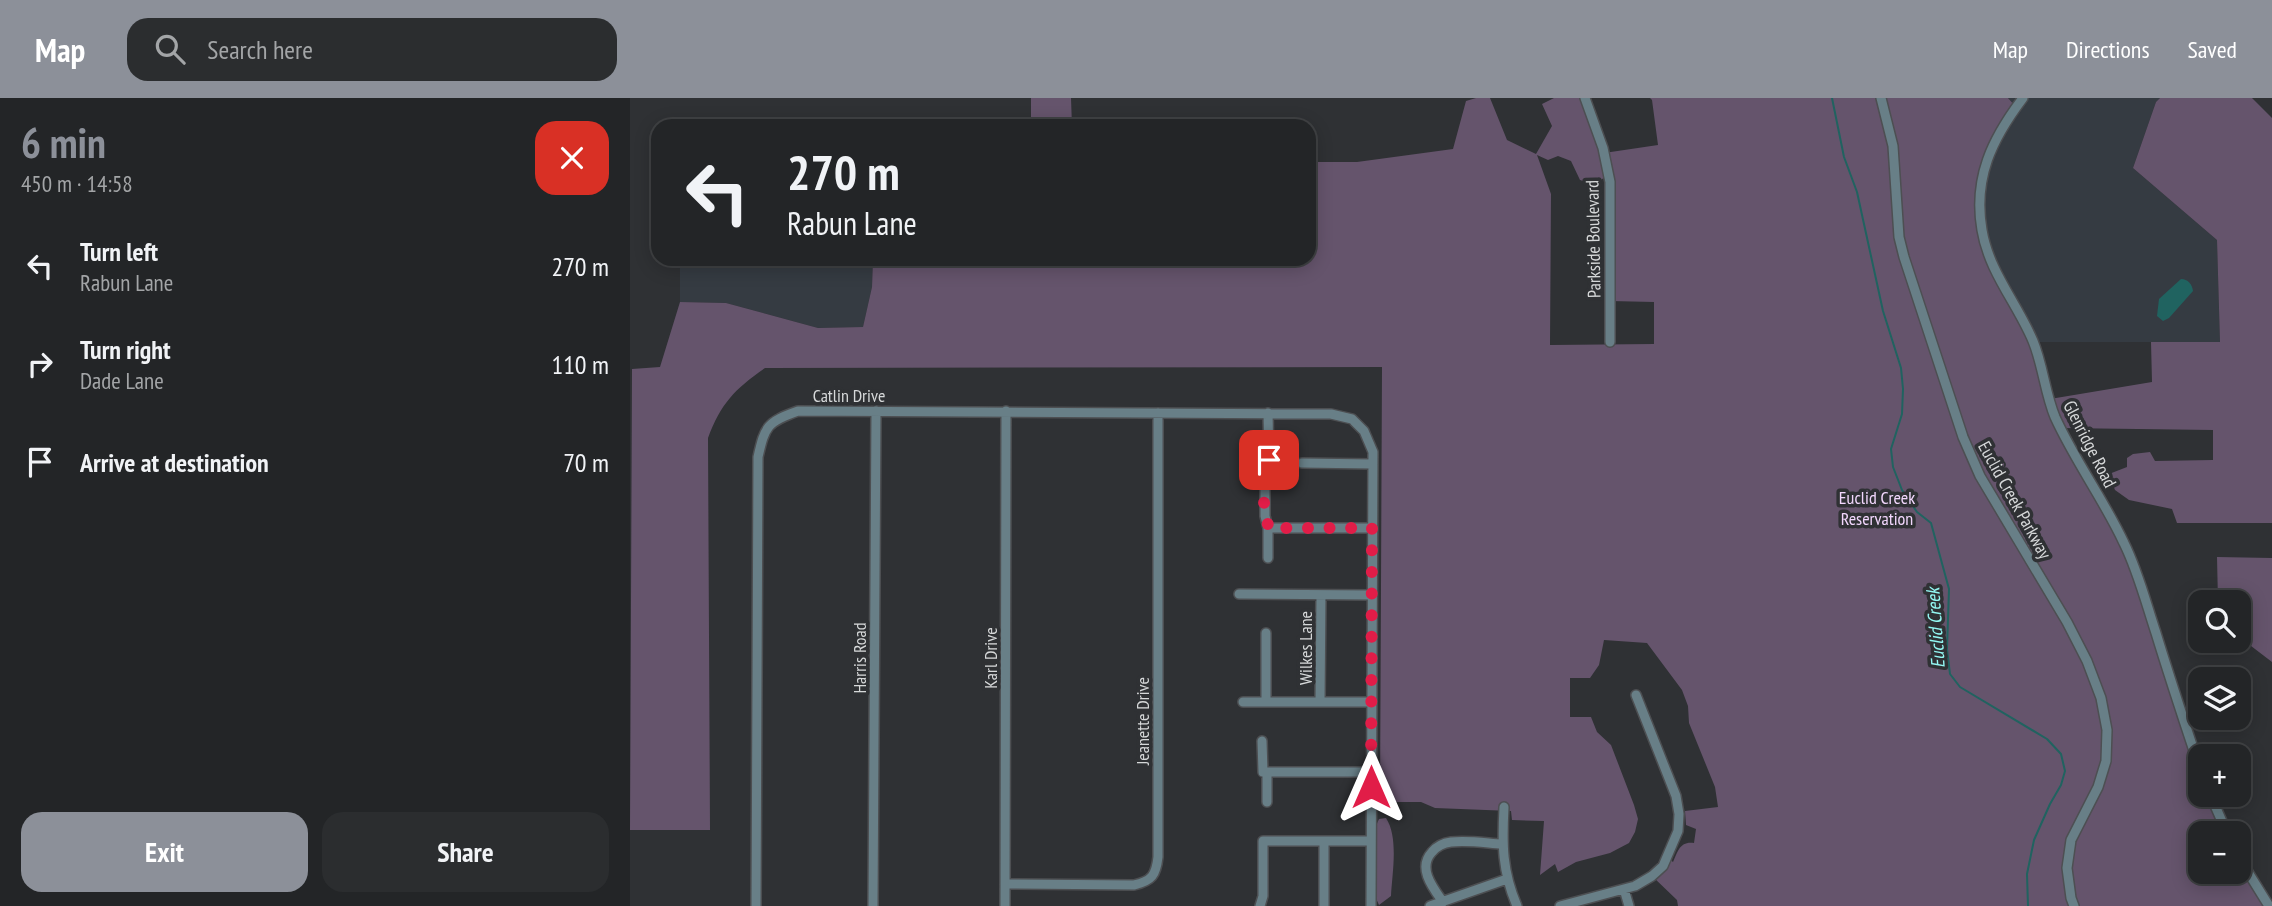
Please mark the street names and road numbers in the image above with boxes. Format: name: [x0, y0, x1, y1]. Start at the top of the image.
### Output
street label: Parkside Boulevard: [1580, 180, 1606, 298]
street label: Catlin Drive: [813, 384, 885, 407]
street label: Glenridge Road: [2058, 397, 2122, 491]
street label: Euclid Creek Parkway: [1973, 437, 2057, 563]
street label: Wilkes Lane: [1294, 611, 1317, 685]
street label: Harris Road: [848, 622, 871, 694]
street label: Karl Drive: [979, 627, 1002, 689]
street label: Jeanette Drive: [1131, 677, 1154, 766]

